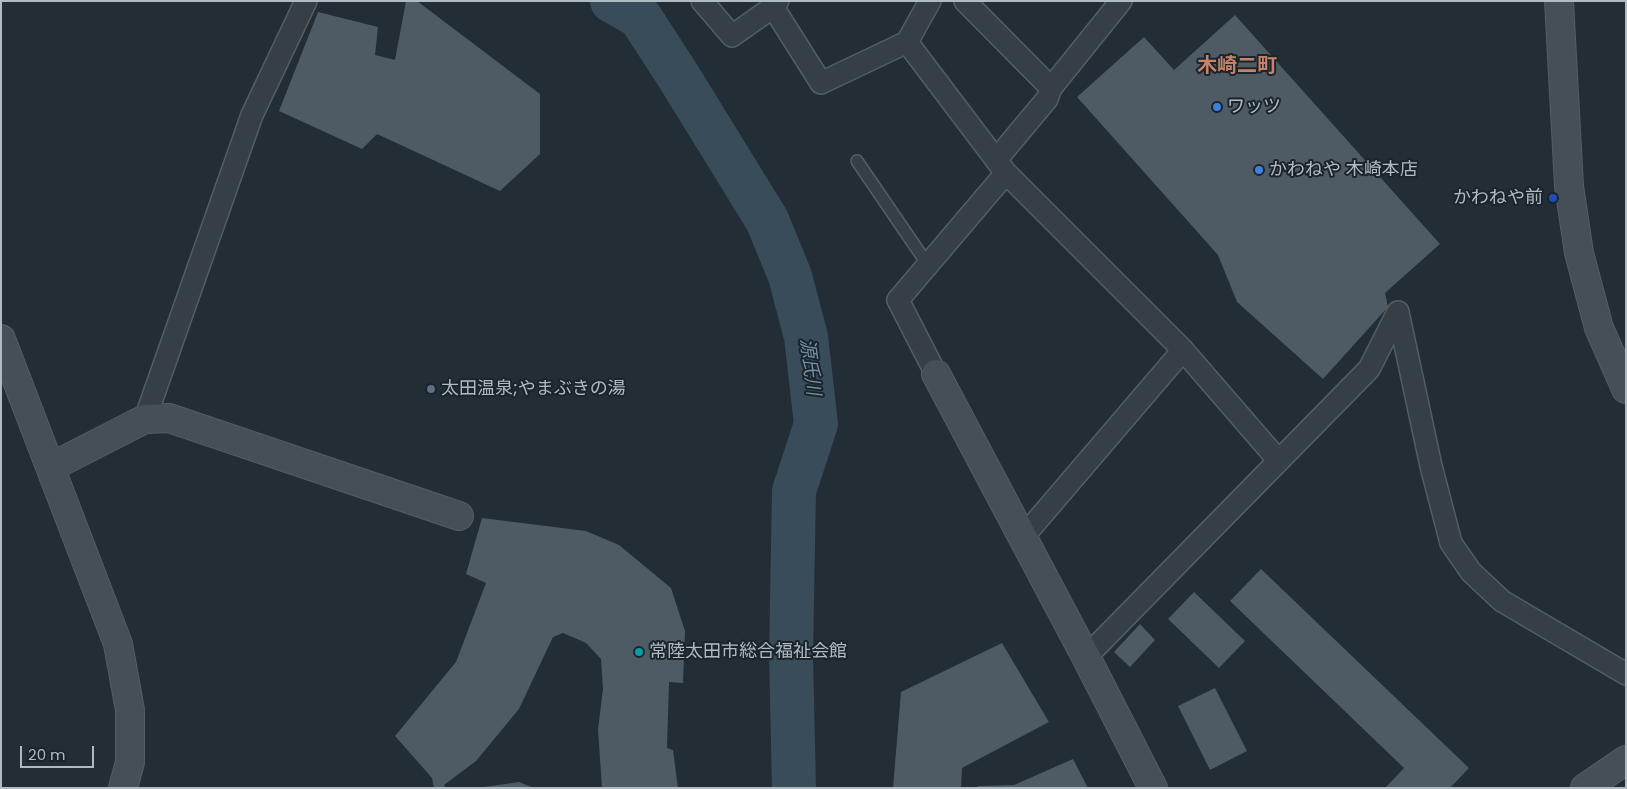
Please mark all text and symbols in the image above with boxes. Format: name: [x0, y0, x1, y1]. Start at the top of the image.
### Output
district label: 木崎二町: [1197, 55, 1277, 79]
place label: ワッツ: [1227, 96, 1281, 118]
marker: ワッツ: [1211, 101, 1223, 113]
place label: かわねや 木崎本店: [1269, 159, 1418, 181]
marker: かわねや 木崎本店: [1253, 164, 1265, 176]
place label: かわねや前: [1453, 187, 1543, 209]
marker: かわねや前: [1547, 192, 1559, 204]
water label: 源氏川: [794, 337, 824, 397]
place label: 太田温泉;やまぶきの湯: [441, 378, 626, 400]
marker: 太田温泉;やまぶきの湯: [425, 383, 437, 395]
place label: 常陸太田市総合福祉会館: [649, 641, 847, 663]
marker: 常陸太田市総合福祉会館: [633, 646, 645, 658]
scale bar: [22, 736, 96, 768]
text: 20 m: [28, 744, 66, 765]

